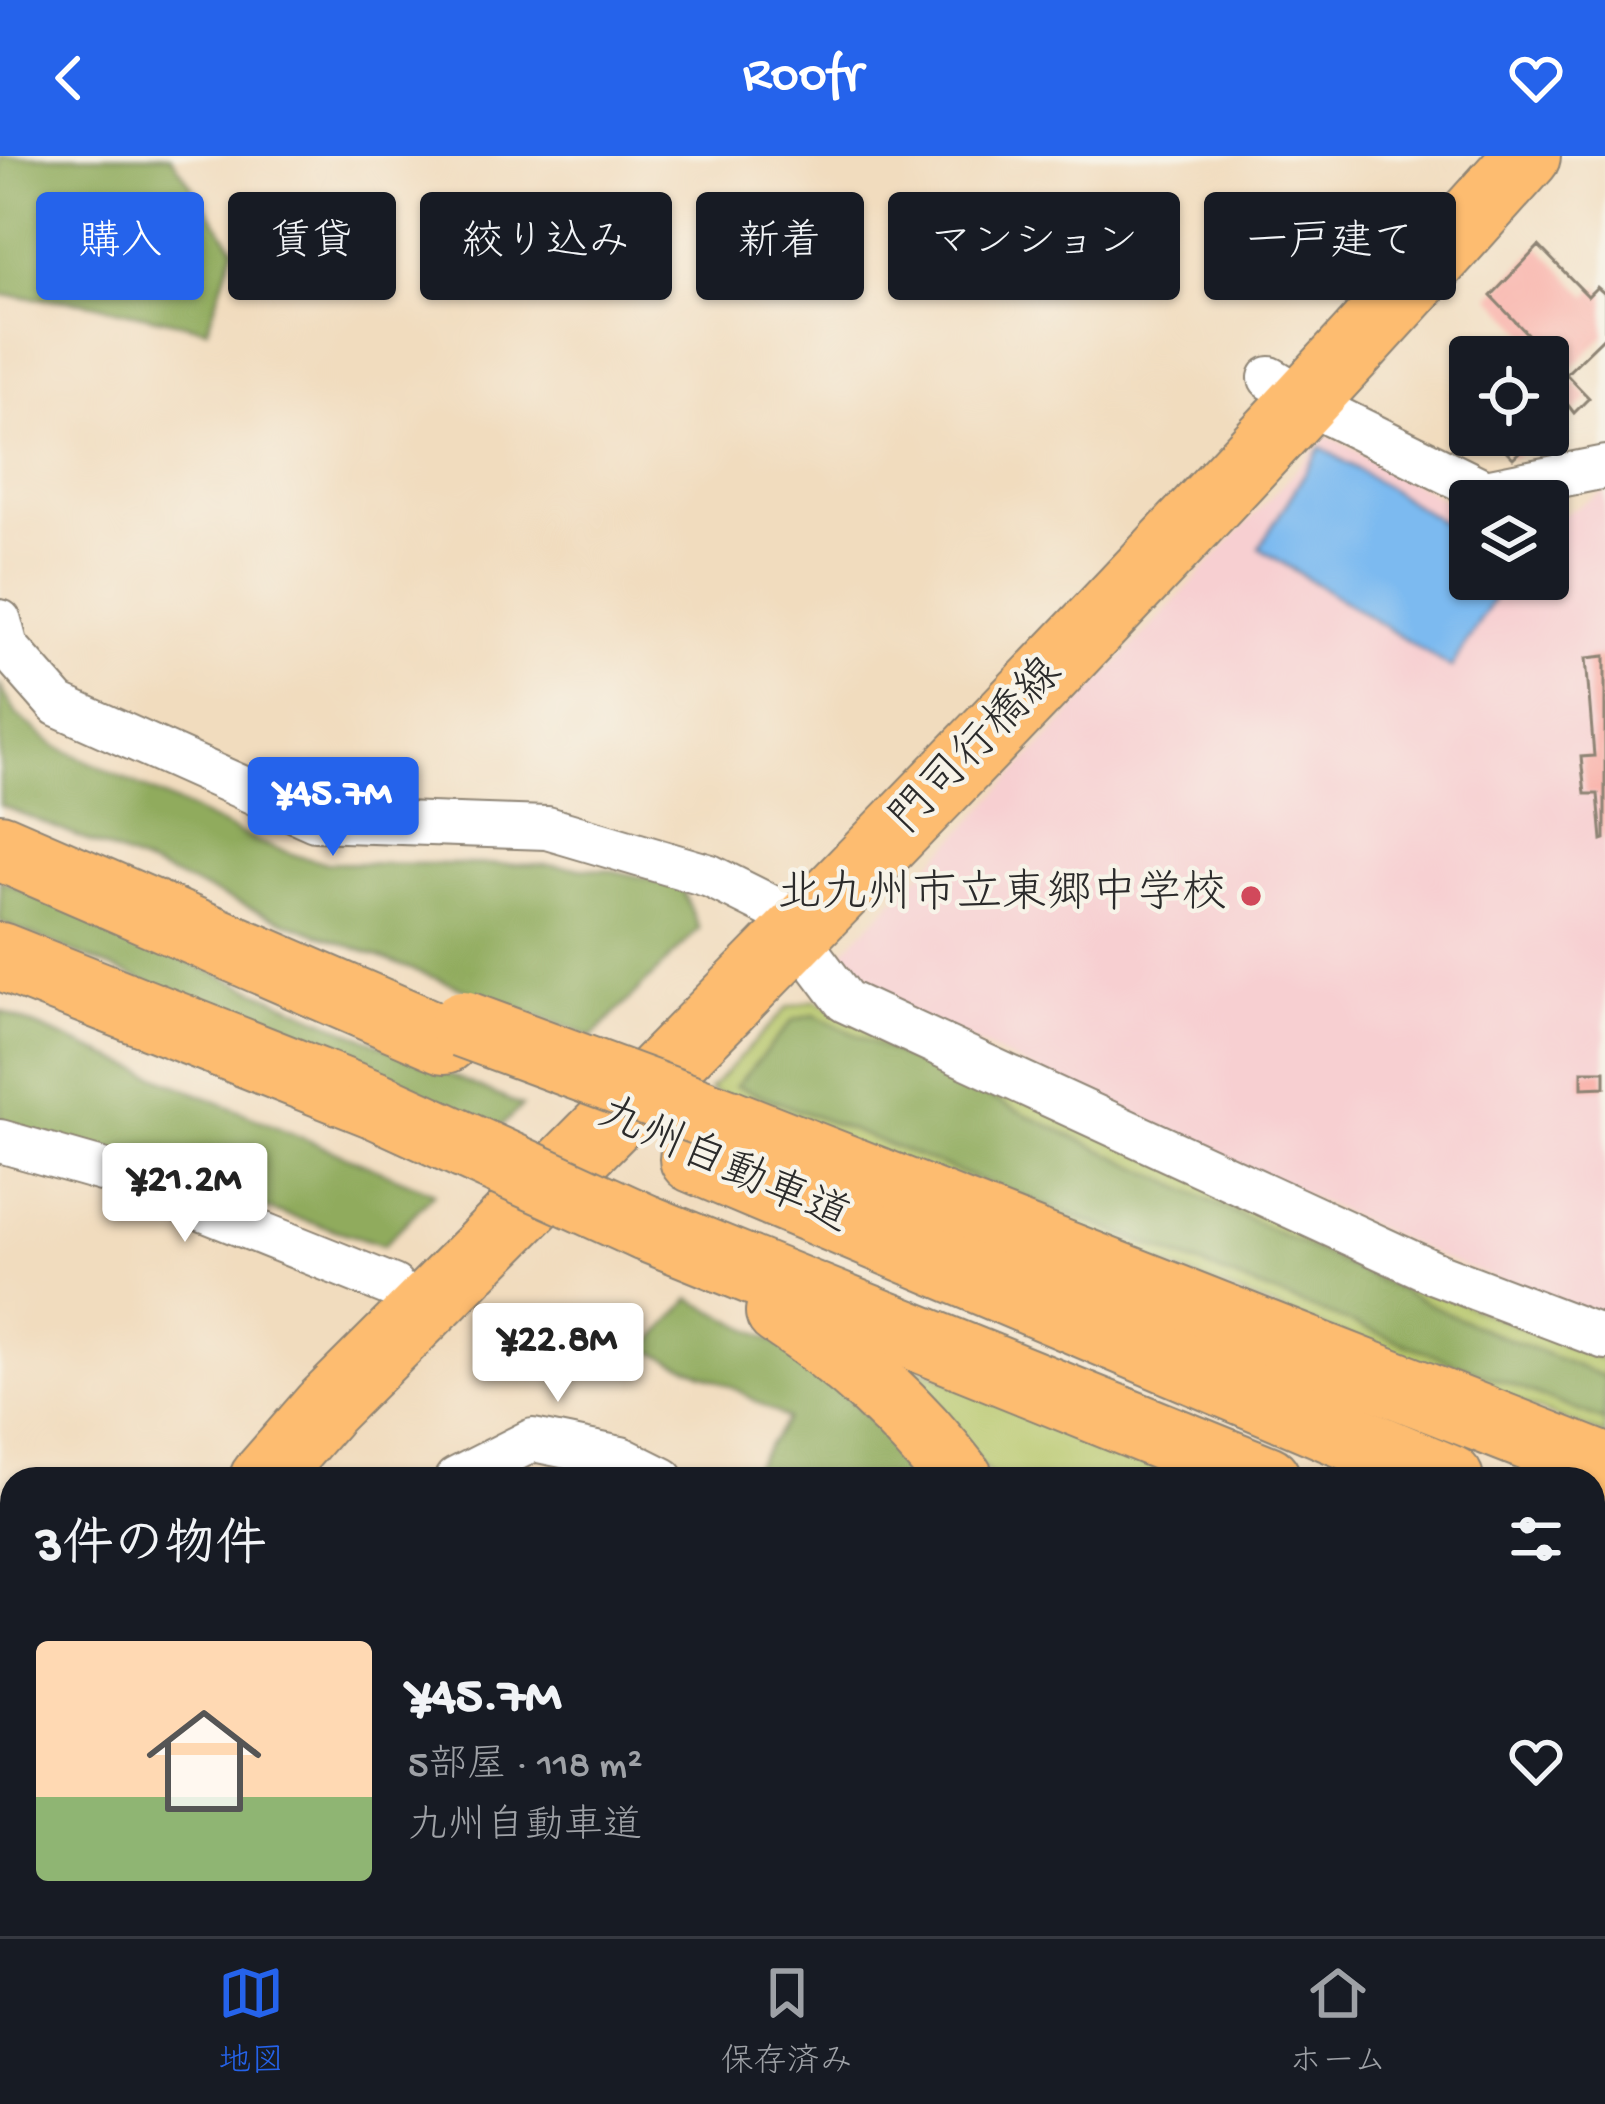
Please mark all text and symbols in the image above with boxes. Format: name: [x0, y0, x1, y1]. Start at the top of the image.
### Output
icon: back: [36, 45, 102, 111]
icon: heart: [1503, 45, 1569, 111]
text: Roofr: [743, 46, 863, 110]
chip: 購入: [36, 192, 204, 300]
chip: 賃貸: [228, 192, 396, 300]
chip: 絞り込み: [420, 192, 672, 300]
chip: 新着: [696, 192, 864, 300]
chip: マンション: [888, 192, 1180, 300]
chip: 一戸建て: [1204, 192, 1456, 300]
map controls: [1449, 336, 1569, 600]
button: locate: [1449, 336, 1569, 456]
button: layers: [1449, 480, 1569, 600]
street label: 門司行橋線: [879, 647, 1075, 847]
pin: ¥45.7M: [235, 757, 431, 859]
text: ¥45.7M: [275, 773, 391, 819]
place label: 北九州市立東郷中学校: [777, 867, 1227, 923]
marker: 北九州市立東郷中学校: [1238, 883, 1264, 909]
street label: 九州自動車道: [589, 1087, 858, 1247]
pin: ¥21.2M: [87, 1143, 283, 1245]
text: ¥21.2M: [129, 1159, 241, 1205]
pin: ¥22.8M: [460, 1303, 656, 1405]
text: ¥22.8M: [500, 1319, 617, 1365]
icon: filters: [1503, 1506, 1569, 1572]
text: 3件の物件: [36, 1519, 266, 1579]
text: ¥45.7M: [408, 1670, 561, 1730]
icon: home: [132, 1689, 276, 1833]
icon: heart: [1503, 1728, 1569, 1794]
text: 5部屋 · 118 m²: [408, 1745, 642, 1791]
text: 九州自動車道: [408, 1806, 642, 1852]
tab: 地図: [218, 1960, 284, 2083]
tab: 保存済み: [721, 1960, 853, 2083]
tab: ホーム: [1289, 1960, 1387, 2083]

